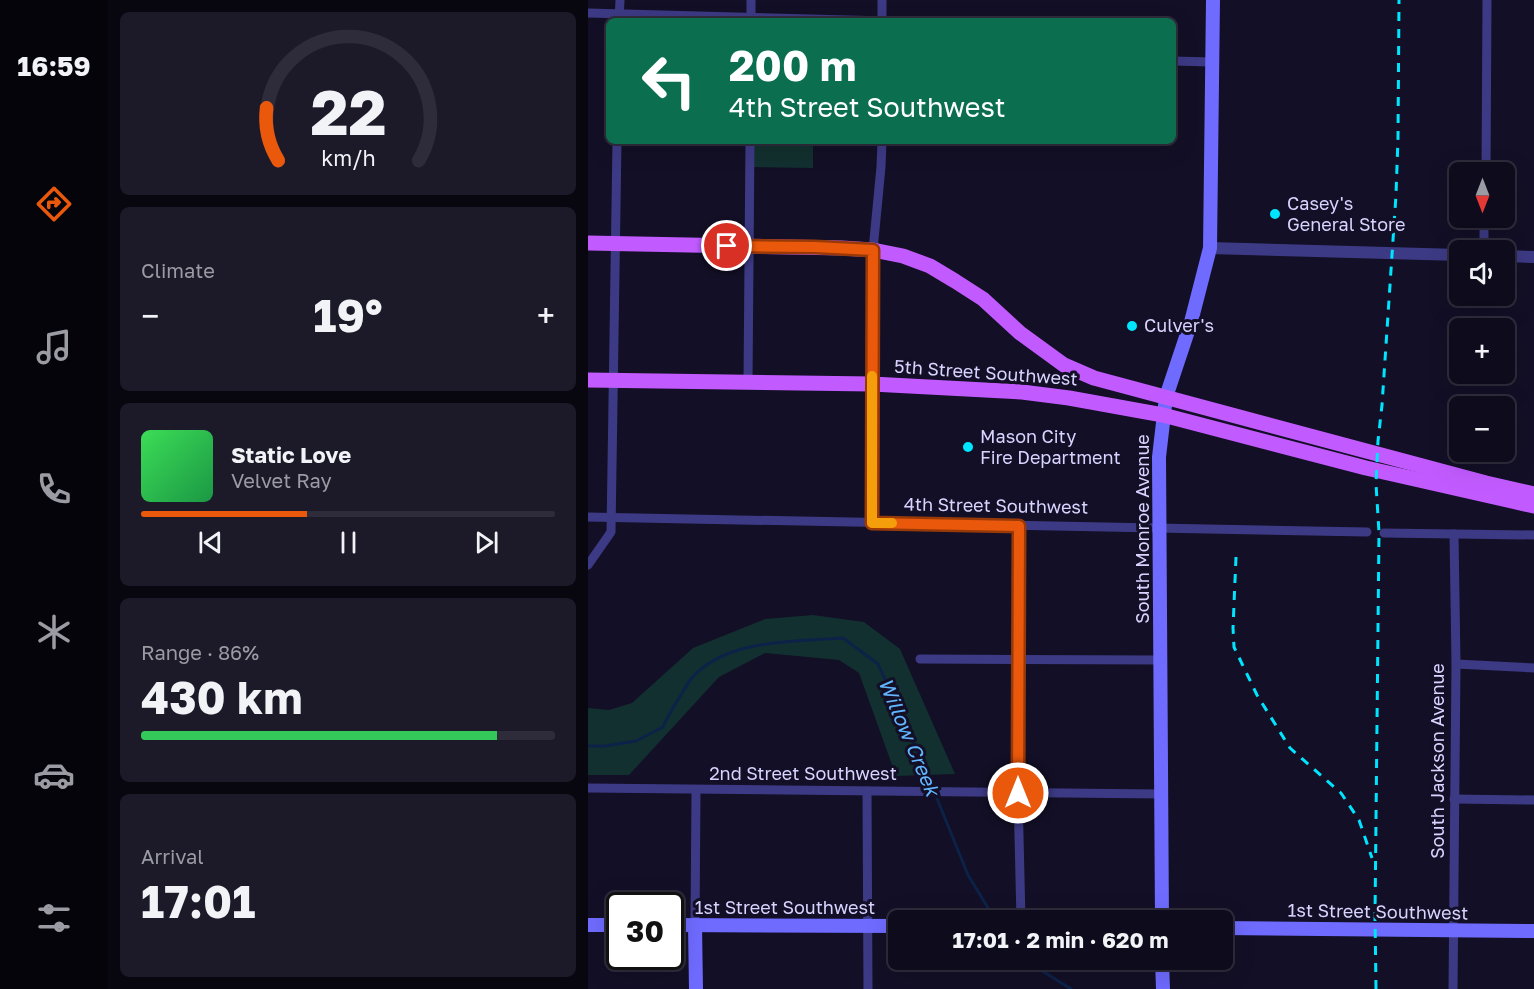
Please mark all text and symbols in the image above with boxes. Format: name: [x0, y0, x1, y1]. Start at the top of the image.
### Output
text: 200 m: [729, 40, 856, 90]
icon: left: [630, 42, 708, 120]
text: 16:59: [17, 50, 91, 82]
text: 22: [310, 74, 386, 149]
text: 4th Street Southwest: [729, 91, 1006, 123]
text: km/h: [321, 145, 375, 171]
north arrow: [1449, 162, 1515, 228]
map controls: [1449, 162, 1515, 462]
icon: directions: [33, 183, 75, 225]
place label: Casey's General Store: [1287, 192, 1405, 235]
marker: Casey's General Store: [1268, 207, 1282, 221]
pin: [701, 220, 752, 271]
icon: arrive: [710, 229, 743, 262]
button: sound: [1449, 240, 1515, 306]
text: Climate: [141, 258, 215, 282]
text: 19°: [313, 288, 383, 342]
text: −: [141, 296, 159, 335]
text: +: [537, 296, 555, 335]
place label: Culver's: [1144, 314, 1214, 336]
button: +: [1449, 318, 1515, 384]
marker: Culver's: [1125, 319, 1139, 333]
icon: music: [33, 326, 75, 368]
street label: 5th Street Southwest: [894, 355, 1079, 389]
button: −: [1449, 396, 1515, 462]
place label: Mason City Fire Department: [980, 425, 1121, 468]
street label: South Monroe Avenue: [1131, 434, 1153, 624]
marker: Mason City Fire Department: [961, 440, 975, 454]
text: Static Love: [231, 441, 351, 468]
icon: phone: [33, 468, 75, 510]
text: Velvet Ray: [231, 468, 332, 492]
street label: 4th Street Southwest: [904, 492, 1088, 518]
icon: previous: [194, 526, 227, 559]
icon: pause: [332, 526, 365, 559]
icon: next: [470, 526, 503, 559]
icon: climate: [33, 611, 75, 653]
text: Range · 86%: [141, 640, 259, 664]
street label: South Jackson Avenue: [1426, 663, 1448, 859]
text: 430 km: [141, 670, 303, 724]
water label: Willow Creek: [874, 674, 947, 802]
icon: car: [33, 754, 75, 796]
position arrow: [986, 761, 1050, 825]
street label: 2nd Street Southwest: [709, 762, 897, 784]
text: Arrival: [141, 844, 204, 868]
text: 17:01: [141, 874, 256, 928]
speed limit sign: 30: [606, 892, 684, 970]
street label: 1st Street Southwest: [695, 896, 875, 918]
icon: filters: [33, 897, 75, 939]
street label: 1st Street Southwest: [1288, 898, 1469, 924]
text: 17:01 · 2 min · 620 m: [952, 926, 1169, 953]

